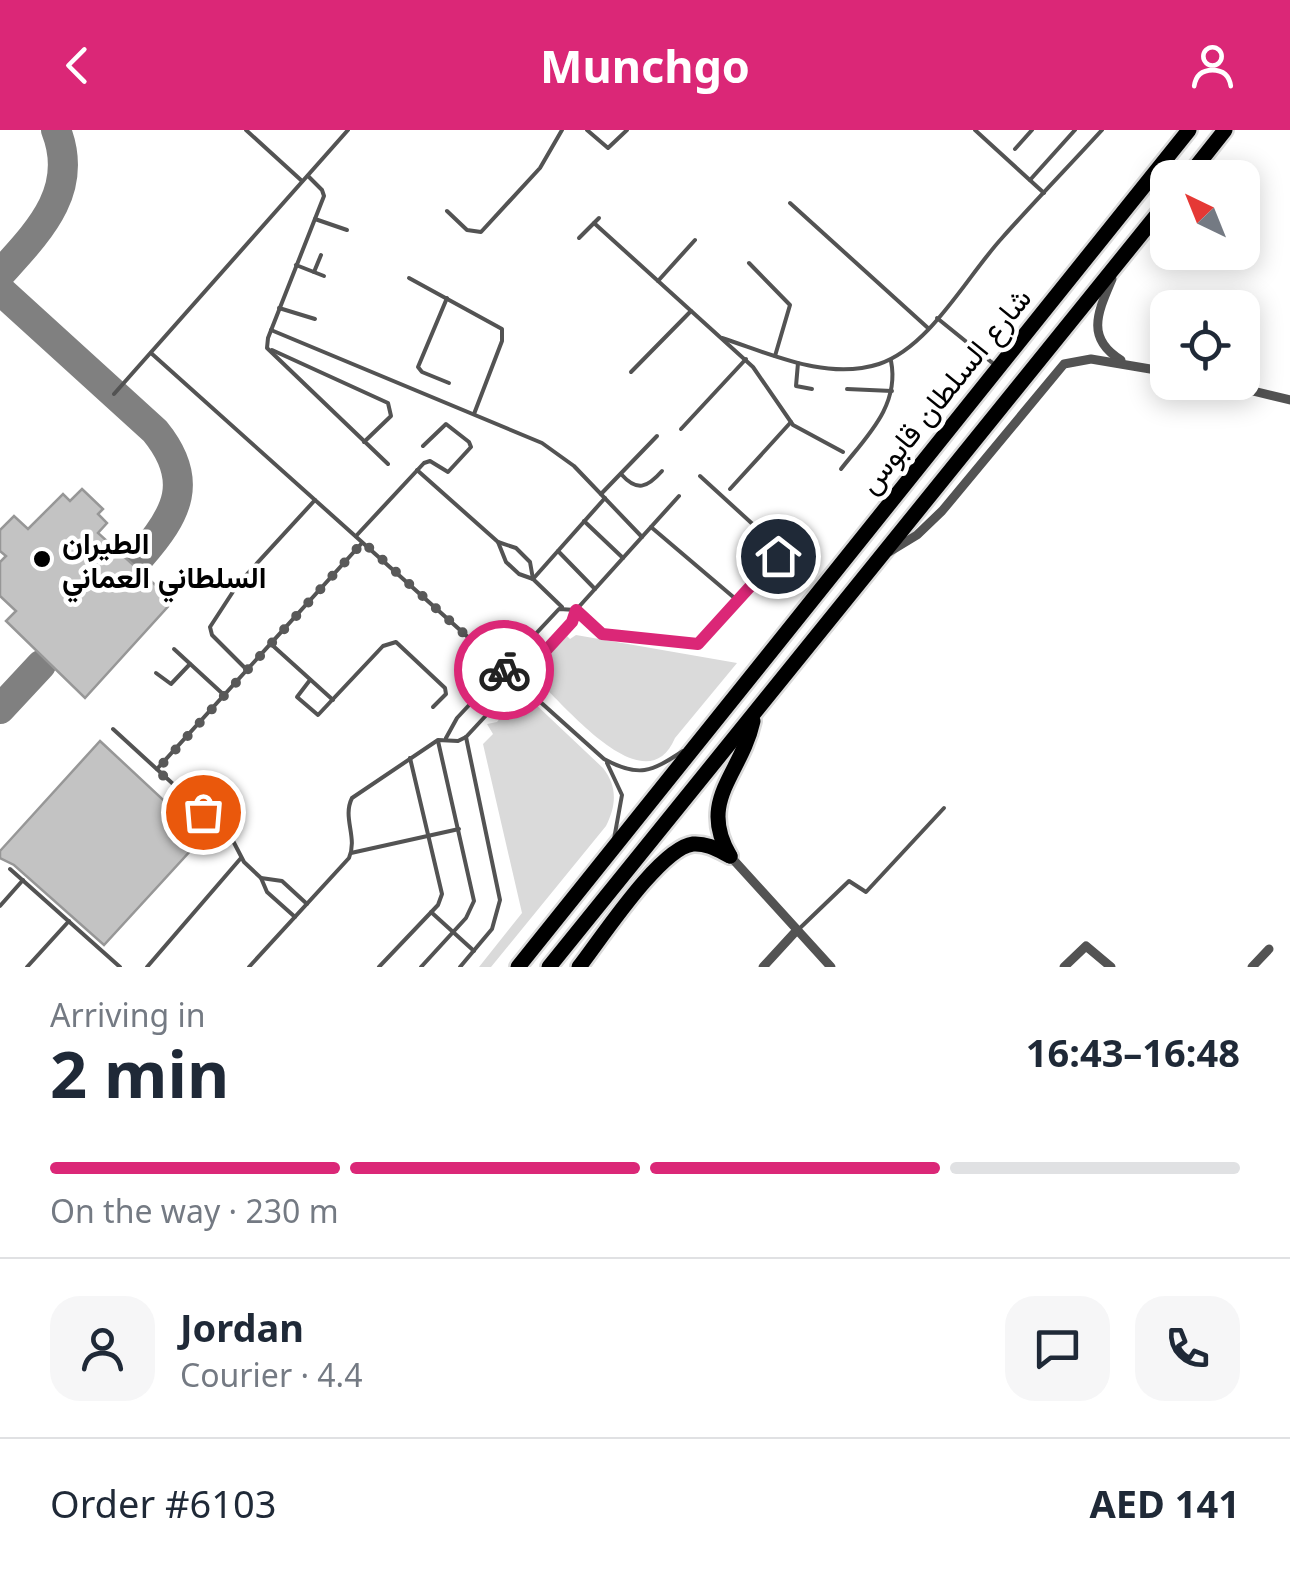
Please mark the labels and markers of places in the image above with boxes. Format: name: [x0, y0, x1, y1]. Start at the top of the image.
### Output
pin: [736, 514, 821, 599]
place label: الطيران السلطاني العماني: [62, 522, 267, 603]
marker: الطيران السلطاني العماني: [31, 548, 53, 570]
pin: [161, 770, 246, 855]

